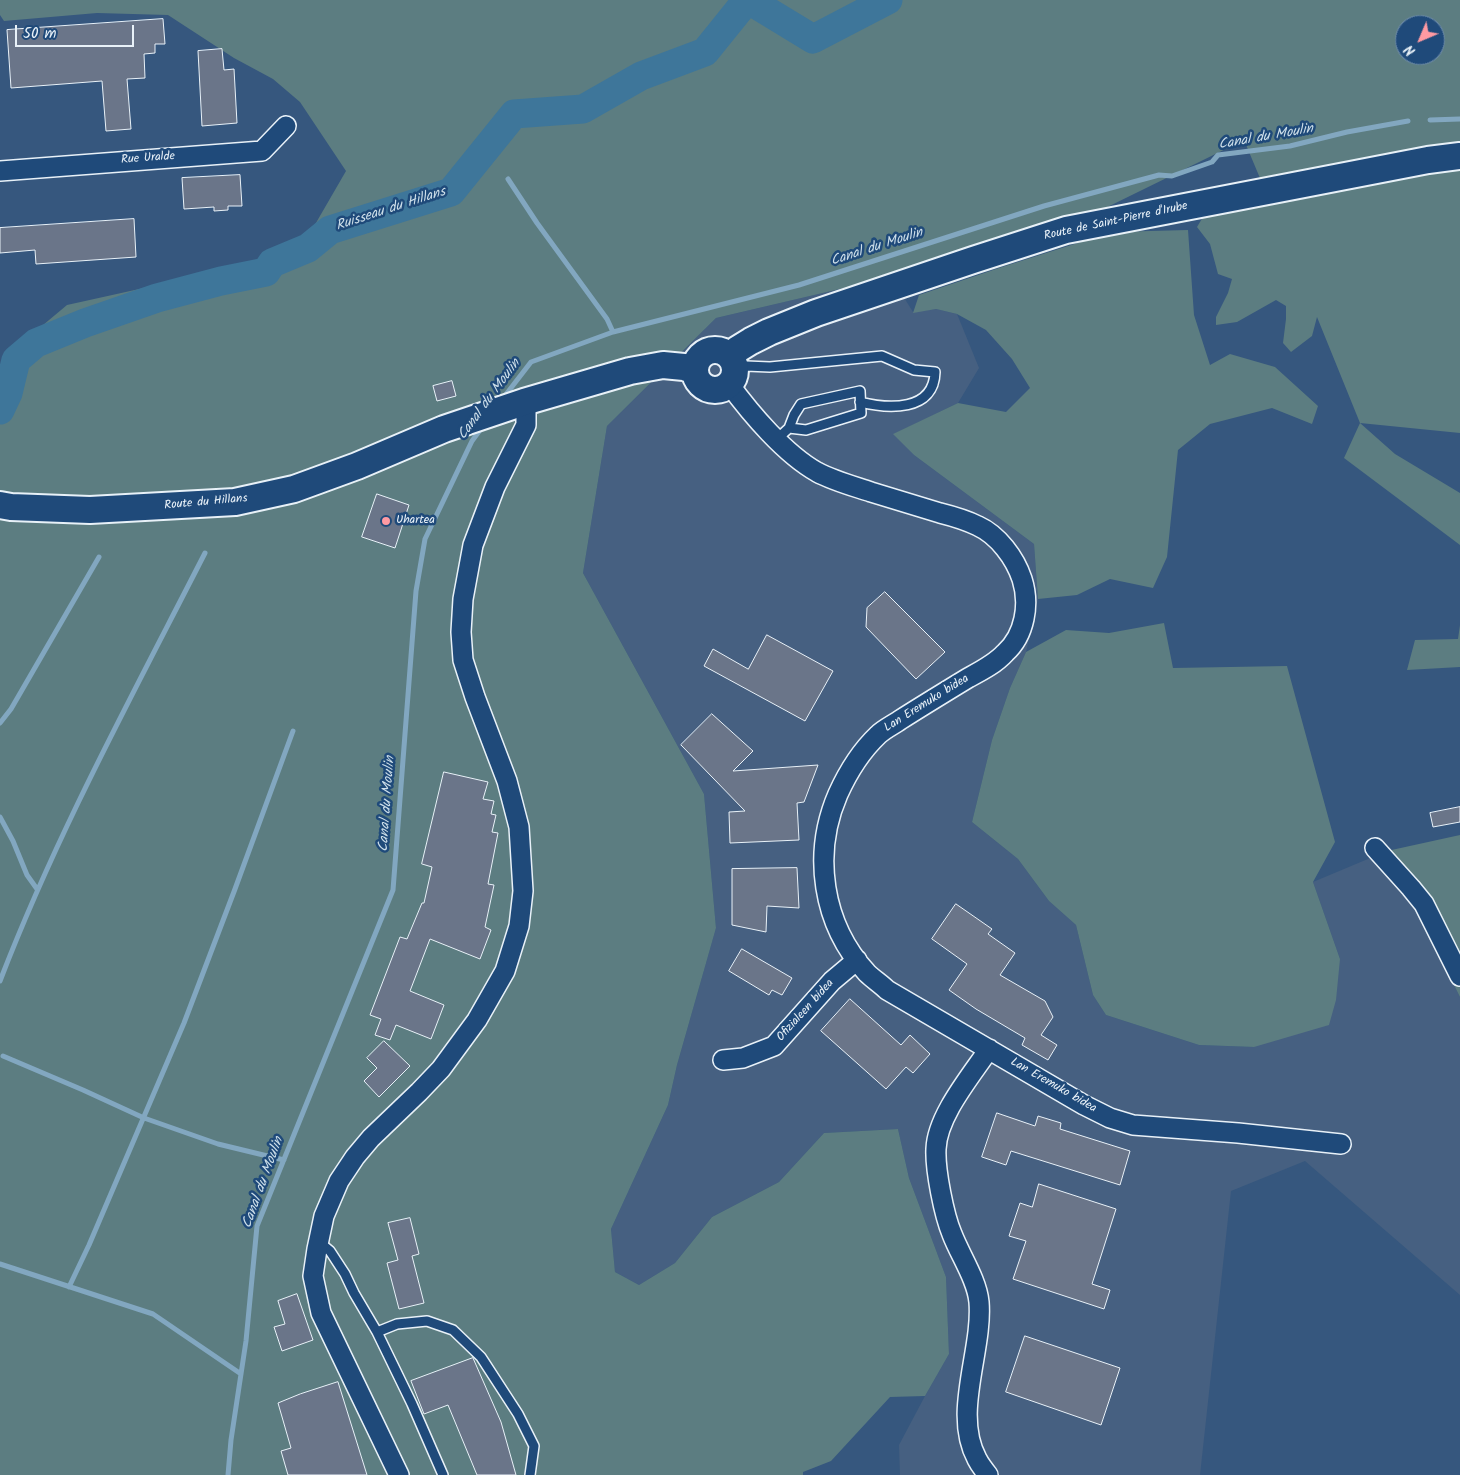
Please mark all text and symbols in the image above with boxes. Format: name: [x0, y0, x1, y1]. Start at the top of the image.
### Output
scale bar: [18, 15, 136, 47]
north arrow: [1395, 15, 1445, 65]
text: 50 m: [23, 22, 57, 46]
text: N: [1399, 39, 1421, 61]
water label: Canal du Moulin: [1217, 121, 1315, 155]
street label: Rue Uralde: [121, 150, 175, 168]
water label: Ruisseau du Hillans: [334, 184, 448, 236]
street label: Route de Saint-Pierre d'Irube: [1043, 200, 1189, 244]
water label: Canal du Moulin: [829, 225, 925, 271]
water label: Canal du Moulin: [455, 356, 525, 444]
street label: Route du Hillans: [164, 492, 248, 514]
place label: Uhartea: [396, 514, 435, 528]
marker: Uhartea: [380, 515, 392, 527]
street label: Lan Eremuko bidea: [882, 672, 972, 736]
water label: Canal du Moulin: [376, 756, 400, 852]
street label: Ofizialeen bidea: [774, 977, 838, 1045]
street label: Lan Eremuko bidea: [1007, 1055, 1099, 1117]
water label: Canal du Moulin: [240, 1135, 288, 1231]

